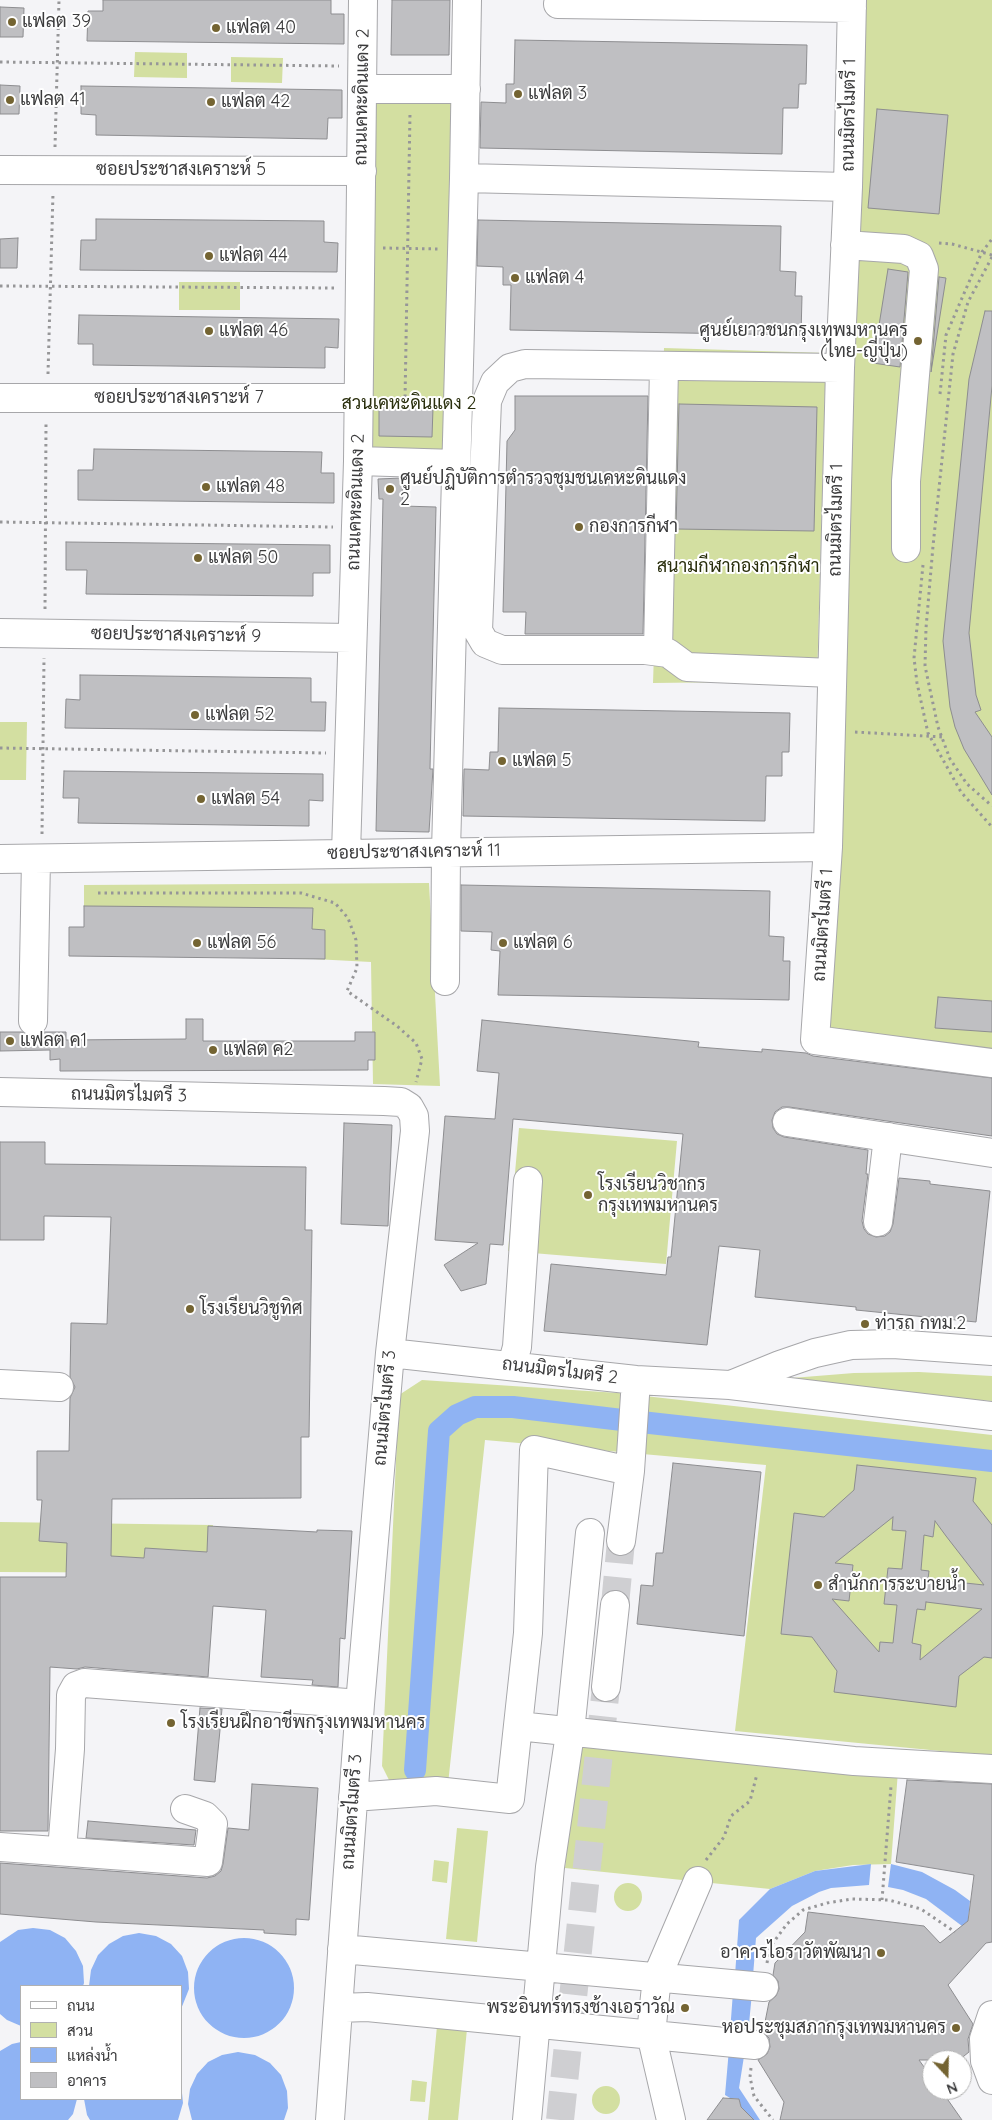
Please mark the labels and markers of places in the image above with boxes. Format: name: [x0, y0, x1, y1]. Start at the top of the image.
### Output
place label: แฟลต 39: [22, 11, 91, 33]
marker: แฟลต 39: [6, 16, 18, 28]
place label: แฟลต 40: [226, 17, 296, 39]
marker: แฟลต 40: [210, 22, 222, 34]
place label: แฟลต 3: [528, 83, 587, 105]
marker: แฟลต 3: [512, 88, 524, 100]
place label: แฟลต 41: [20, 89, 86, 111]
place label: แฟลต 42: [221, 91, 290, 113]
marker: แฟลต 41: [4, 94, 16, 106]
marker: แฟลต 42: [205, 96, 217, 108]
place label: แฟลต 44: [219, 245, 288, 267]
marker: แฟลต 44: [203, 250, 215, 262]
place label: แฟลต 4: [525, 267, 584, 289]
marker: แฟลต 4: [509, 272, 521, 284]
place label: แฟลต 46: [219, 320, 288, 342]
place label: ศูนย์เยาวชนกรุงเทพมหานคร (ไทย-ญี่ปุ่น): [699, 320, 908, 362]
marker: แฟลต 46: [203, 325, 215, 337]
marker: ศูนย์เยาวชนกรุงเทพมหานคร (ไทย-ญี่ปุ่น): [912, 335, 924, 347]
place label: ศูนย์ปฏิบัติการตำรวจชุมชนเคหะดินแดง 2: [400, 468, 687, 510]
place label: แฟลต 48: [216, 476, 285, 498]
marker: แฟลต 48: [200, 481, 212, 493]
marker: ศูนย์ปฏิบัติการตำรวจชุมชนเคหะดินแดง 2: [384, 483, 396, 495]
place label: กองการกีฬา: [589, 516, 678, 538]
marker: กองการกีฬา: [573, 521, 585, 533]
place label: แฟลต 50: [208, 547, 278, 569]
marker: แฟลต 50: [192, 552, 204, 564]
place label: แฟลต 52: [205, 704, 274, 726]
marker: แฟลต 52: [189, 709, 201, 721]
place label: แฟลต 5: [512, 750, 571, 772]
marker: แฟลต 5: [496, 755, 508, 767]
place label: แฟลต 54: [211, 788, 280, 810]
marker: แฟลต 54: [195, 793, 207, 805]
place label: แฟลต 56: [207, 932, 276, 954]
place label: แฟลต 6: [513, 932, 572, 954]
marker: แฟลต 56: [191, 937, 203, 949]
marker: แฟลต 6: [497, 937, 509, 949]
place label: แฟลต ค1: [20, 1030, 87, 1052]
marker: แฟลต ค1: [4, 1035, 16, 1047]
place label: แฟลต ค2: [223, 1039, 293, 1061]
marker: แฟลต ค2: [207, 1044, 219, 1056]
place label: โรงเรียนวิชากร กรุงเทพมหานคร: [598, 1174, 718, 1216]
marker: โรงเรียนวิชากร กรุงเทพมหานคร: [582, 1189, 594, 1201]
place label: โรงเรียนวิชูทิศ: [200, 1298, 303, 1320]
marker: โรงเรียนวิชูทิศ: [184, 1303, 196, 1315]
place label: ท่ารถ กทม.2: [875, 1313, 966, 1335]
marker: ท่ารถ กทม.2: [859, 1318, 871, 1330]
place label: สำนักการระบายน้ำ: [828, 1574, 966, 1596]
marker: สำนักการระบายน้ำ: [812, 1579, 824, 1591]
place label: โรงเรียนฝึกอาชีพกรุงเทพมหานคร: [181, 1712, 425, 1734]
marker: โรงเรียนฝึกอาชีพกรุงเทพมหานคร: [165, 1717, 177, 1729]
place label: อาคารไอราวัตพัฒนา: [720, 1942, 871, 1964]
marker: อาคารไอราวัตพัฒนา: [875, 1947, 887, 1959]
place label: พระอินทร์ทรงช้างเอราวัณ: [487, 1997, 675, 2019]
marker: พระอินทร์ทรงช้างเอราวัณ: [679, 2002, 691, 2014]
place label: หอประชุมสภากรุงเทพมหานคร: [722, 2017, 946, 2039]
marker: หอประชุมสภากรุงเทพมหานคร: [950, 2022, 962, 2034]

